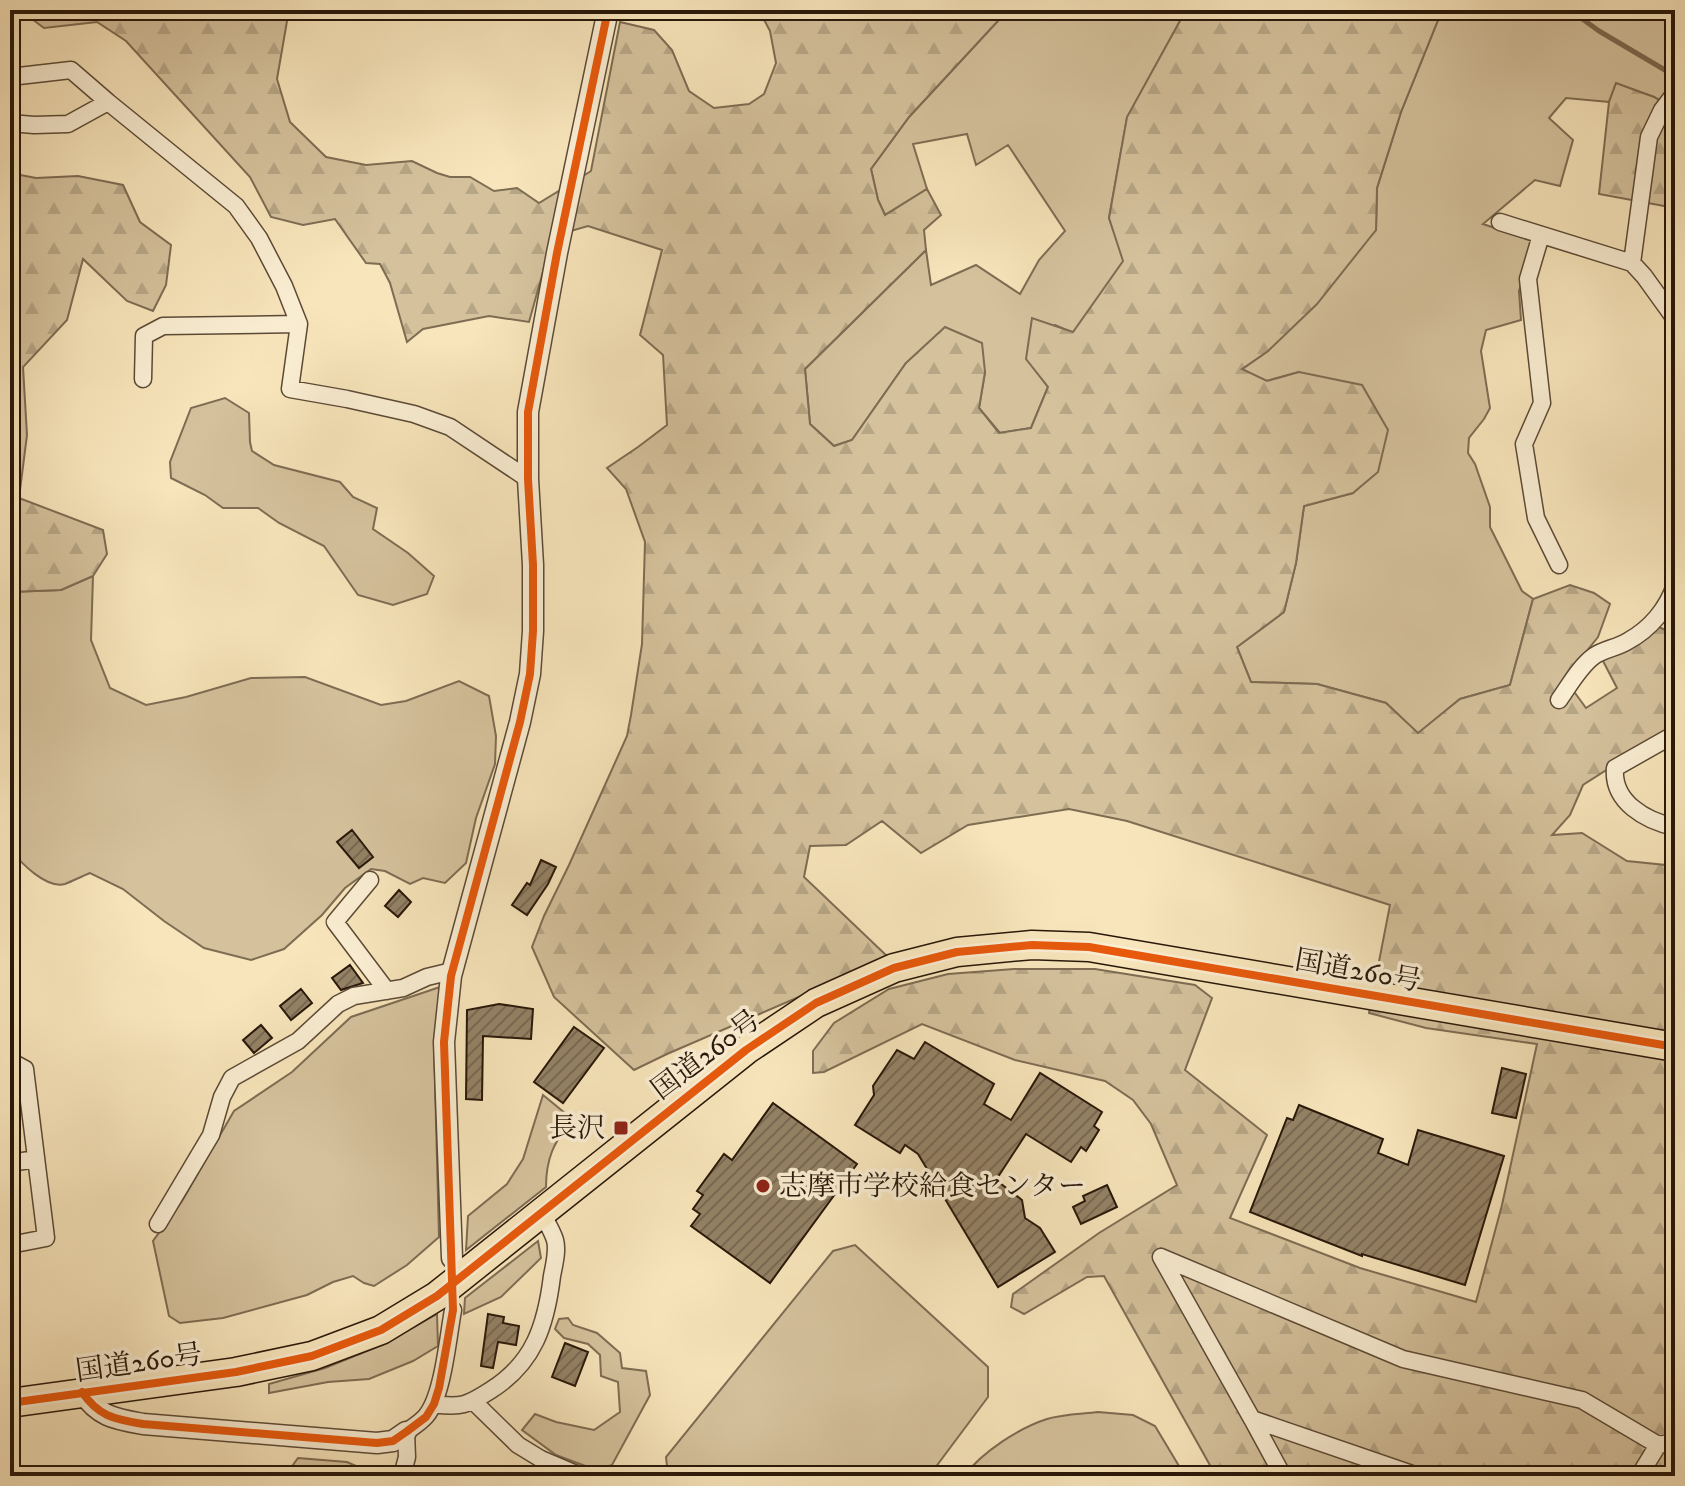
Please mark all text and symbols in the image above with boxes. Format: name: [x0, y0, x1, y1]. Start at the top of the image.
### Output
street label: 国道260号: [1292, 943, 1424, 999]
street label: 国道260号: [645, 1003, 767, 1107]
place label: 長沢: [549, 1111, 605, 1146]
marker: 長沢: [612, 1119, 630, 1137]
place label: 志摩市学校給食センター: [779, 1169, 1086, 1204]
marker: 志摩市学校給食センター: [754, 1177, 772, 1195]
street label: 国道260号: [73, 1337, 205, 1389]

